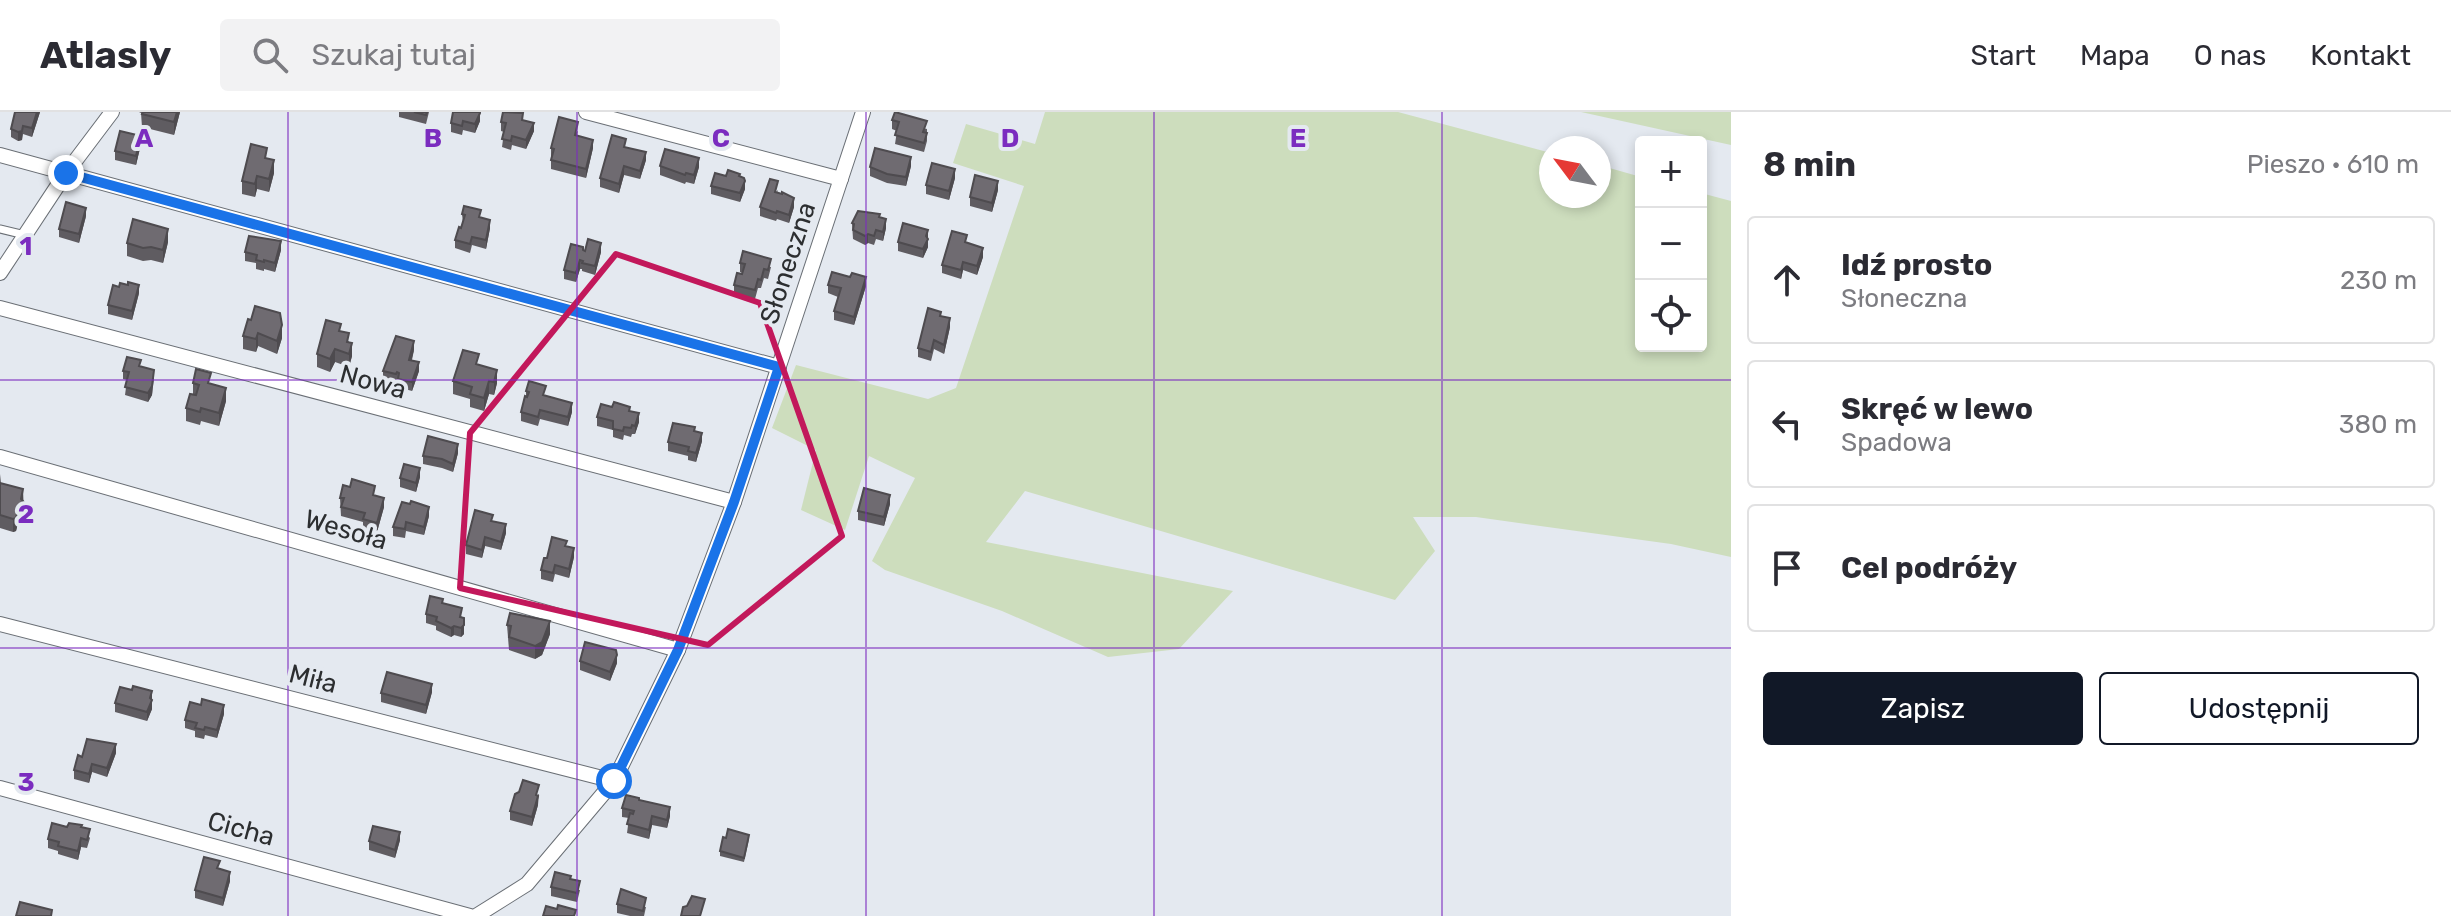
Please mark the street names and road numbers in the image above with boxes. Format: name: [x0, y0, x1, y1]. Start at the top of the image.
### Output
street label: Słoneczna: [754, 198, 822, 328]
street label: Nowa: [336, 358, 410, 406]
street label: Wesoła: [301, 503, 391, 557]
street label: Miła: [286, 658, 340, 700]
street label: Cicha: [204, 805, 278, 853]

